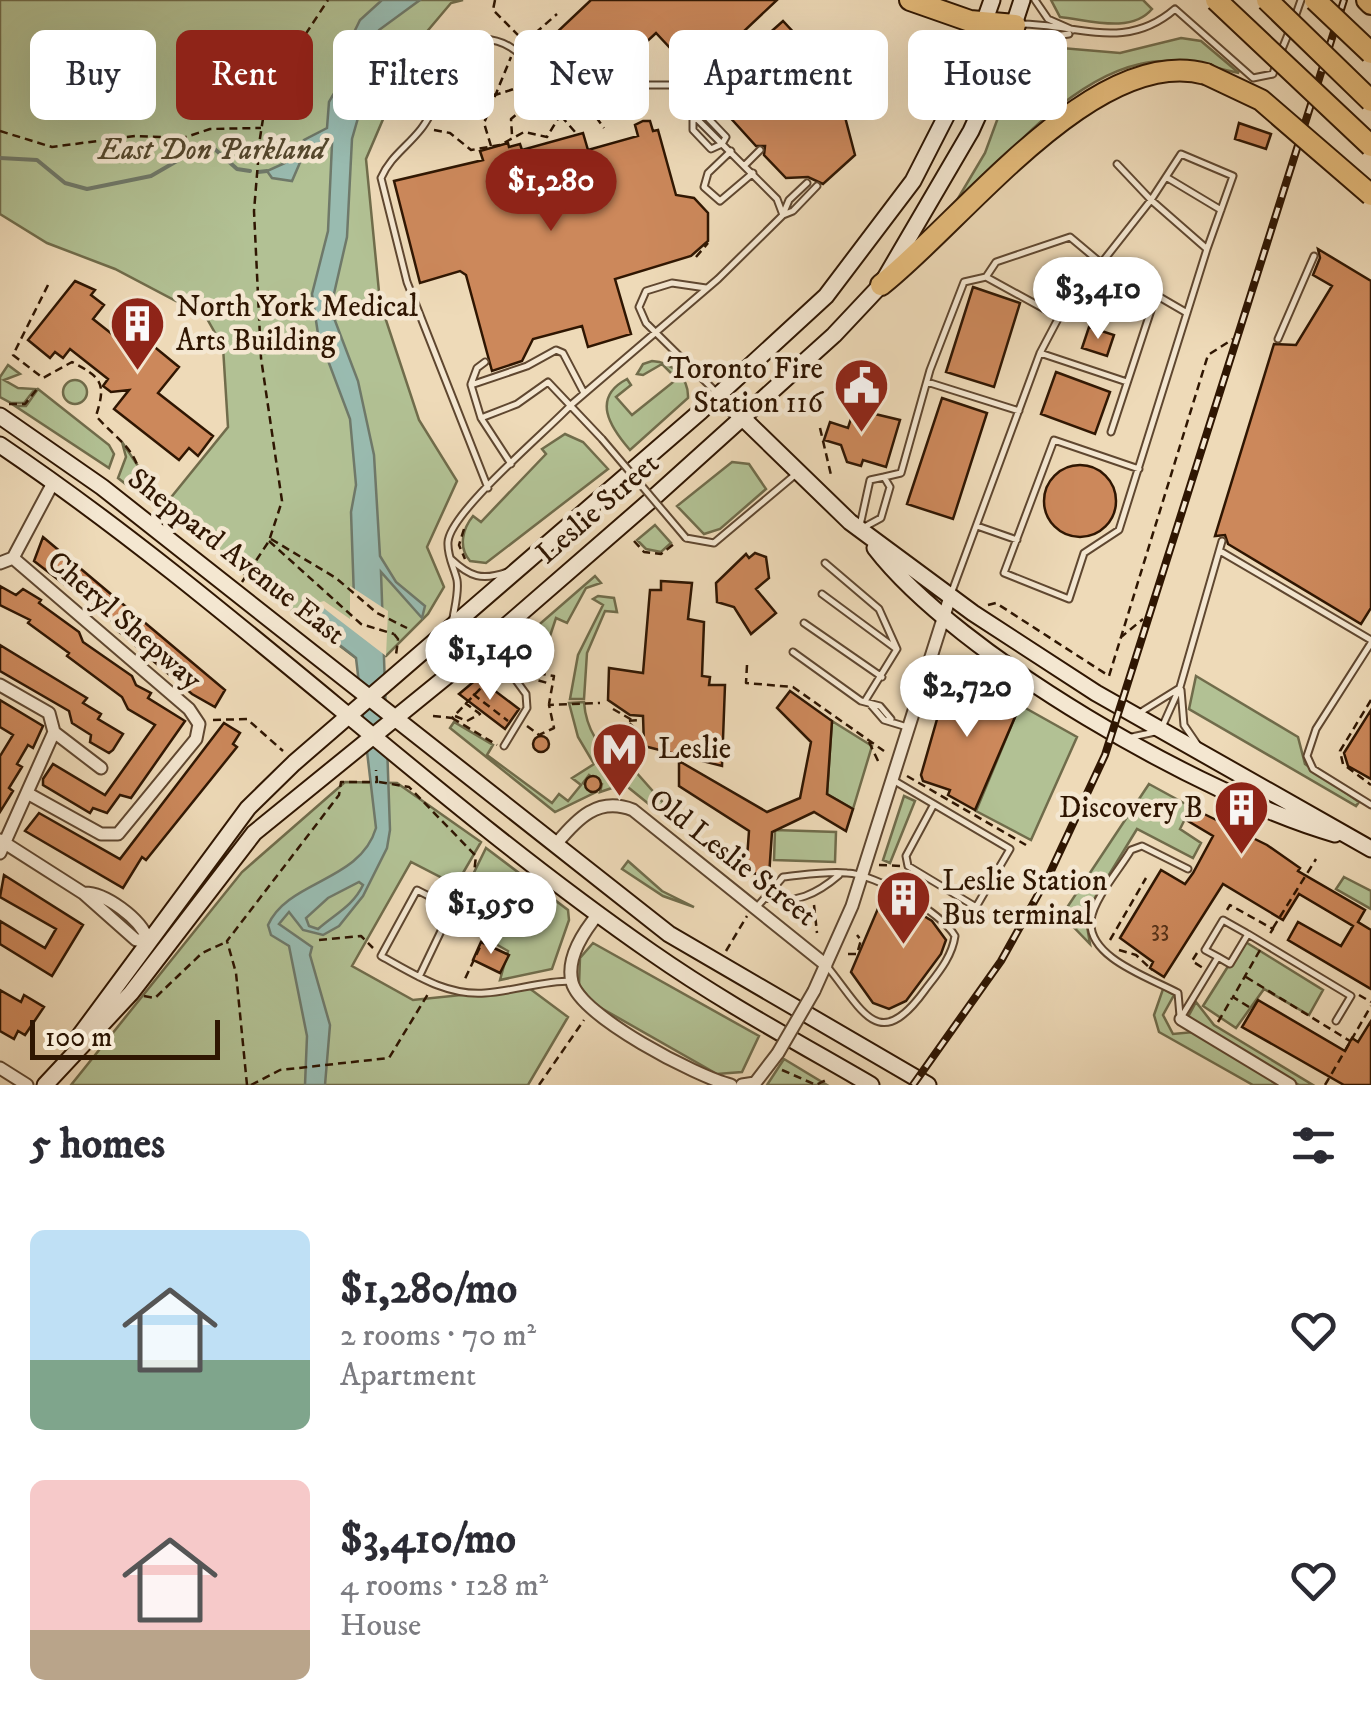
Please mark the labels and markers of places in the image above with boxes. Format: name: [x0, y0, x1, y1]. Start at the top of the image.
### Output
pin: $1,280: [470, 149, 632, 234]
pin: $3,410: [1017, 257, 1179, 342]
place label: North York Medical Arts Building: [176, 289, 418, 360]
building icon: North York Medical Arts Building: [107, 294, 167, 373]
place label: Toronto Fire Station 116: [667, 351, 824, 422]
public building icon: Toronto Fire Station 116: [832, 356, 892, 435]
pin: $1,140: [409, 618, 571, 703]
pin: $2,720: [886, 655, 1048, 740]
metro station icon: Leslie: [589, 719, 649, 798]
place label: Leslie: [658, 731, 731, 768]
building icon: Discovery B: [1212, 778, 1272, 857]
place label: Discovery B: [1059, 790, 1203, 827]
place label: Leslie Station Bus terminal: [942, 863, 1108, 934]
building icon: Leslie Station Bus terminal: [873, 868, 933, 947]
pin: $1,950: [410, 872, 572, 957]

